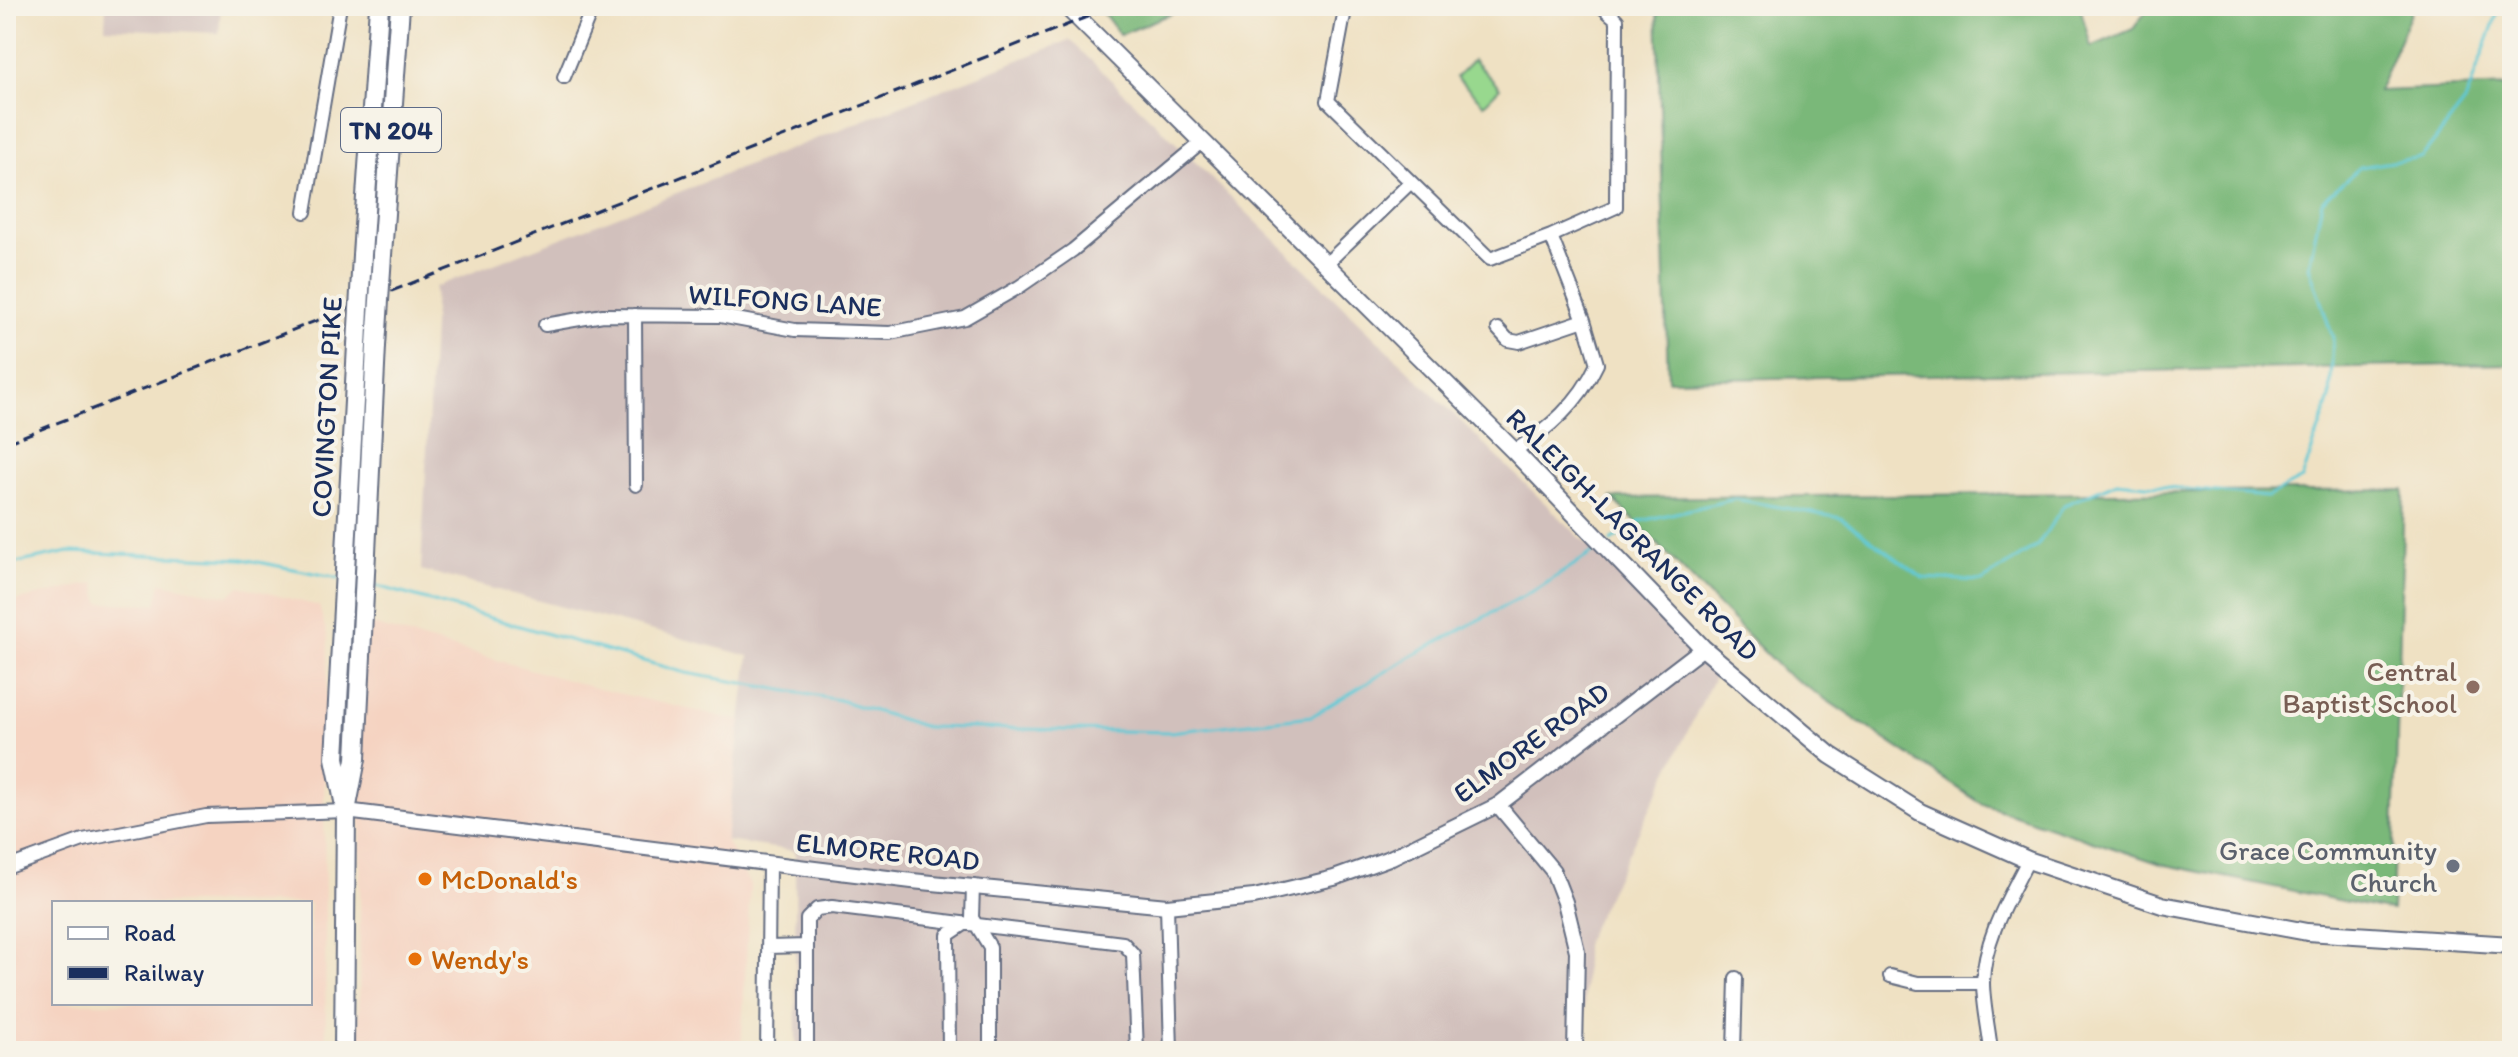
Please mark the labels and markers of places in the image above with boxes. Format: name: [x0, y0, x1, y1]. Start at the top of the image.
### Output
place label: Central Baptist School: [2283, 654, 2457, 720]
marker: Central Baptist School: [2464, 678, 2482, 696]
place label: Grace Community Church: [2219, 833, 2437, 899]
marker: Grace Community Church: [2444, 857, 2462, 875]
place label: McDonald's: [441, 862, 578, 896]
marker: McDonald's: [416, 870, 434, 888]
place label: Wendy's: [431, 942, 529, 976]
marker: Wendy's: [406, 950, 424, 968]

